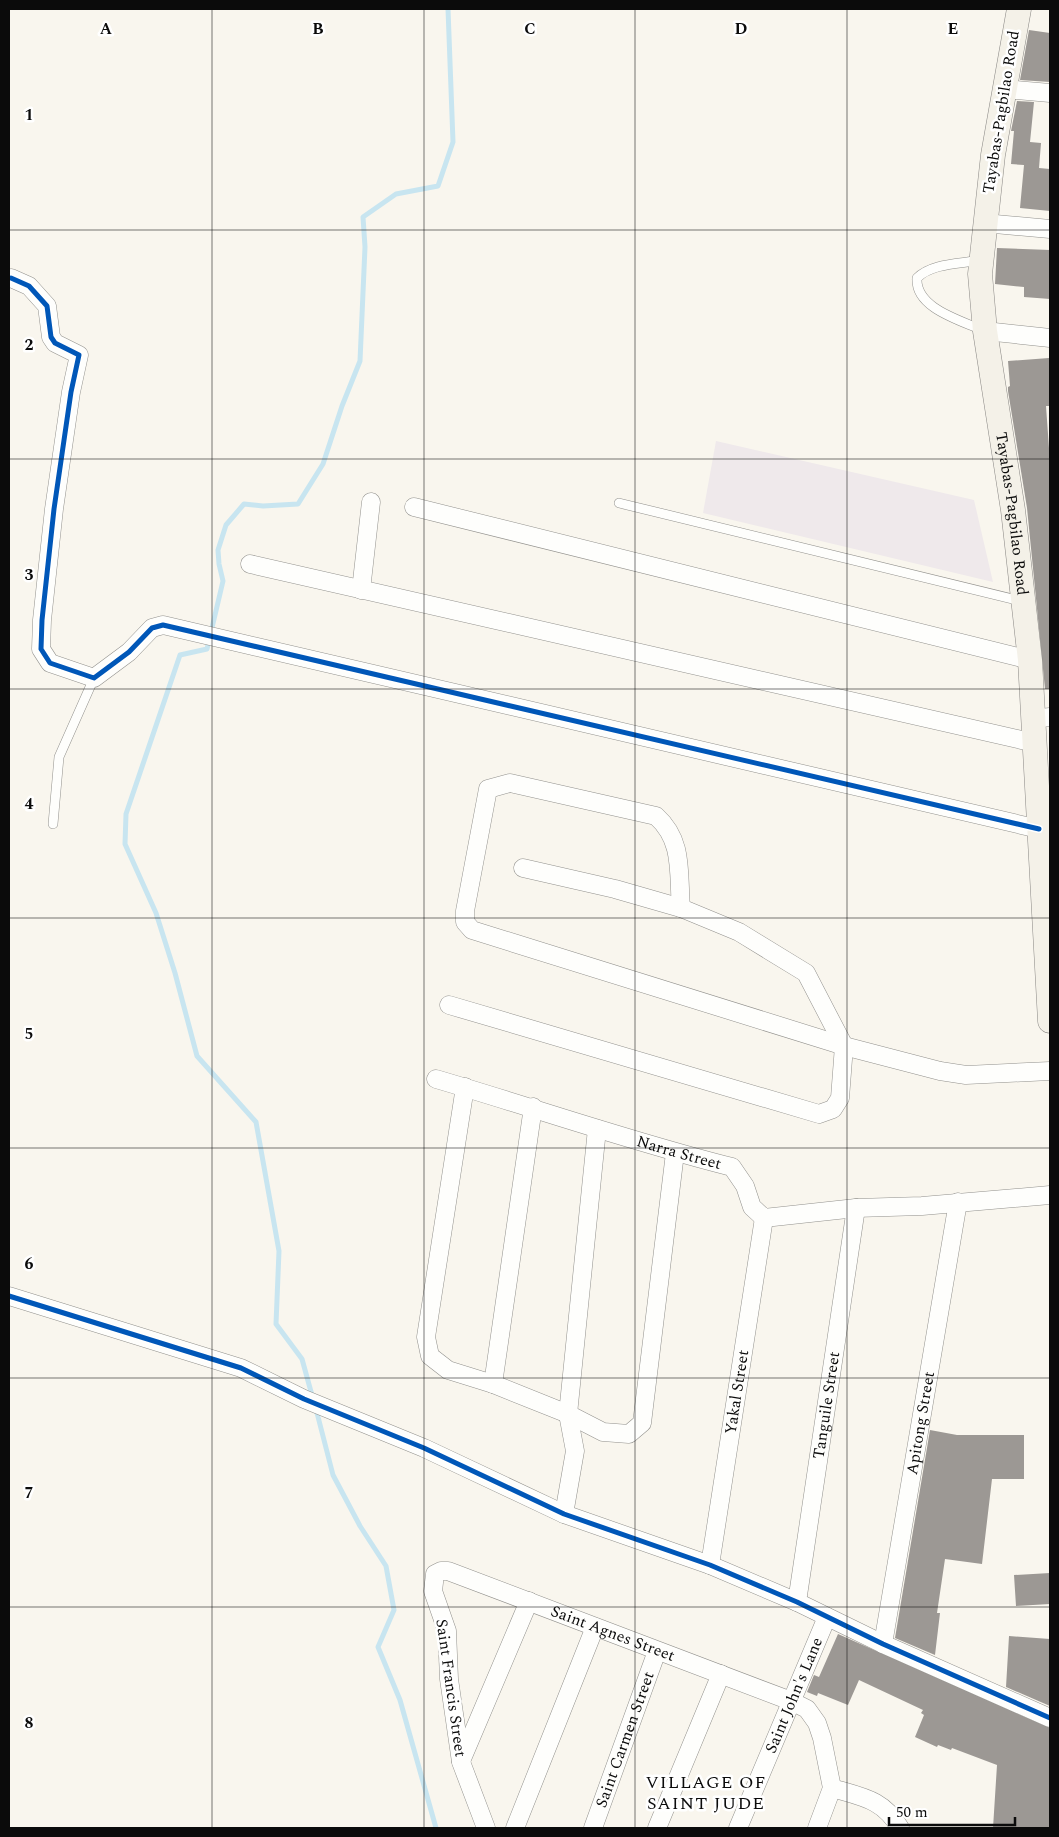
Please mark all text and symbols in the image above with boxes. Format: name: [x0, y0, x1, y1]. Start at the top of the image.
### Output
text: A: [100, 17, 113, 41]
text: B: [312, 17, 324, 41]
text: C: [524, 17, 536, 41]
text: D: [735, 17, 748, 41]
text: E: [948, 17, 958, 41]
street label: Tayabas-Pagbilao Road: [976, 29, 1026, 195]
text: 1: [25, 103, 33, 127]
text: 2: [25, 333, 34, 357]
street label: Tayabas-Pagbilao Road: [989, 430, 1035, 597]
text: 3: [25, 563, 34, 587]
text: 4: [25, 792, 34, 816]
text: 5: [25, 1022, 33, 1046]
street label: Narra Street: [634, 1129, 724, 1176]
text: 6: [25, 1252, 34, 1276]
street label: Yakal Street: [718, 1348, 755, 1436]
street label: Tanguile Street: [807, 1349, 846, 1461]
street label: Apitong Street: [900, 1369, 941, 1477]
text: 7: [25, 1481, 34, 1505]
street label: Saint Agnes Street: [547, 1599, 679, 1668]
street label: Saint Francis Street: [429, 1617, 473, 1759]
street label: Saint John's Lane: [759, 1634, 829, 1757]
street label: Saint Carmen Street: [589, 1668, 661, 1811]
text: 8: [25, 1711, 34, 1735]
district label: VILLAGE OF SAINT JUDE: [645, 1769, 767, 1817]
scale bar: [889, 1794, 1015, 1826]
text: 50 m: [896, 1801, 928, 1824]

